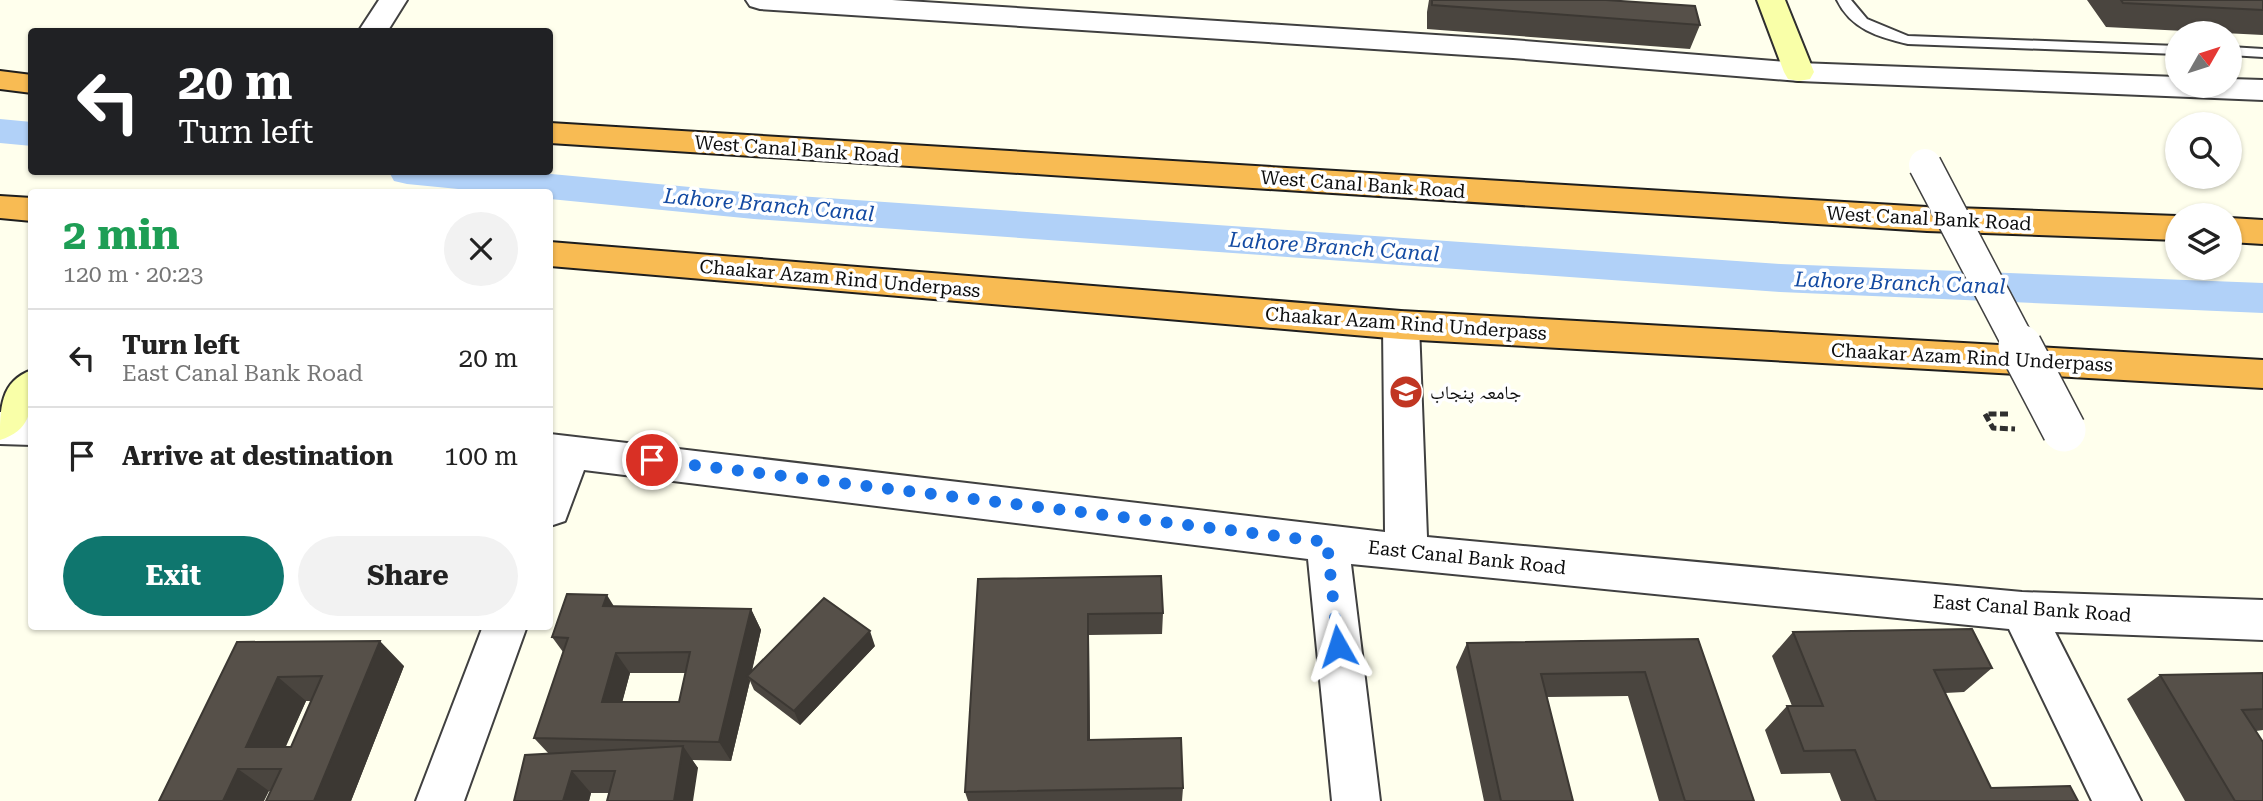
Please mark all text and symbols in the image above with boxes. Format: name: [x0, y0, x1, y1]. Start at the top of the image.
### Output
north arrow: [2165, 21, 2242, 98]
map controls: [2165, 21, 2242, 280]
text: 20 m: [178, 54, 293, 111]
icon: left: [63, 56, 154, 147]
button: search: [2165, 112, 2242, 189]
text: Turn left: [178, 113, 313, 151]
street label: West Canal Bank Road: [694, 131, 900, 168]
street label: West Canal Bank Road: [1260, 166, 1466, 203]
water label: Lahore Branch Canal: [662, 184, 875, 226]
street label: West Canal Bank Road: [1826, 202, 2032, 235]
button: layers: [2165, 203, 2242, 280]
text: 2 min: [63, 210, 180, 259]
button: close: [444, 212, 518, 286]
water label: Lahore Branch Canal: [1227, 228, 1440, 266]
street label: Chaakar Azam Rind Underpass: [699, 255, 981, 302]
text: 120 m · 20:23: [63, 261, 203, 288]
water label: Lahore Branch Canal: [1793, 267, 2006, 299]
street label: Chaakar Azam Rind Underpass: [1265, 302, 1547, 345]
text: Turn left: [122, 330, 240, 360]
icon: left: [63, 339, 101, 377]
street label: Chaakar Azam Rind Underpass: [1831, 339, 2113, 376]
text: 20 m: [459, 343, 518, 373]
text: East Canal Bank Road: [122, 360, 363, 387]
school or university icon: جامعہ پنجاب: [1387, 373, 1425, 411]
place label: جامعہ پنجاب: [1430, 381, 1521, 404]
pin: [622, 430, 682, 490]
icon: arrive: [63, 437, 101, 475]
text: Arrive at destination: [122, 441, 393, 471]
text: 100 m: [444, 441, 518, 471]
icon: arrive: [633, 441, 671, 479]
button: Exit: [63, 536, 284, 616]
button: Share: [298, 536, 518, 616]
street label: East Canal Bank Road: [1367, 536, 1567, 579]
street label: East Canal Bank Road: [1932, 590, 2132, 627]
position arrow: [1301, 609, 1375, 683]

